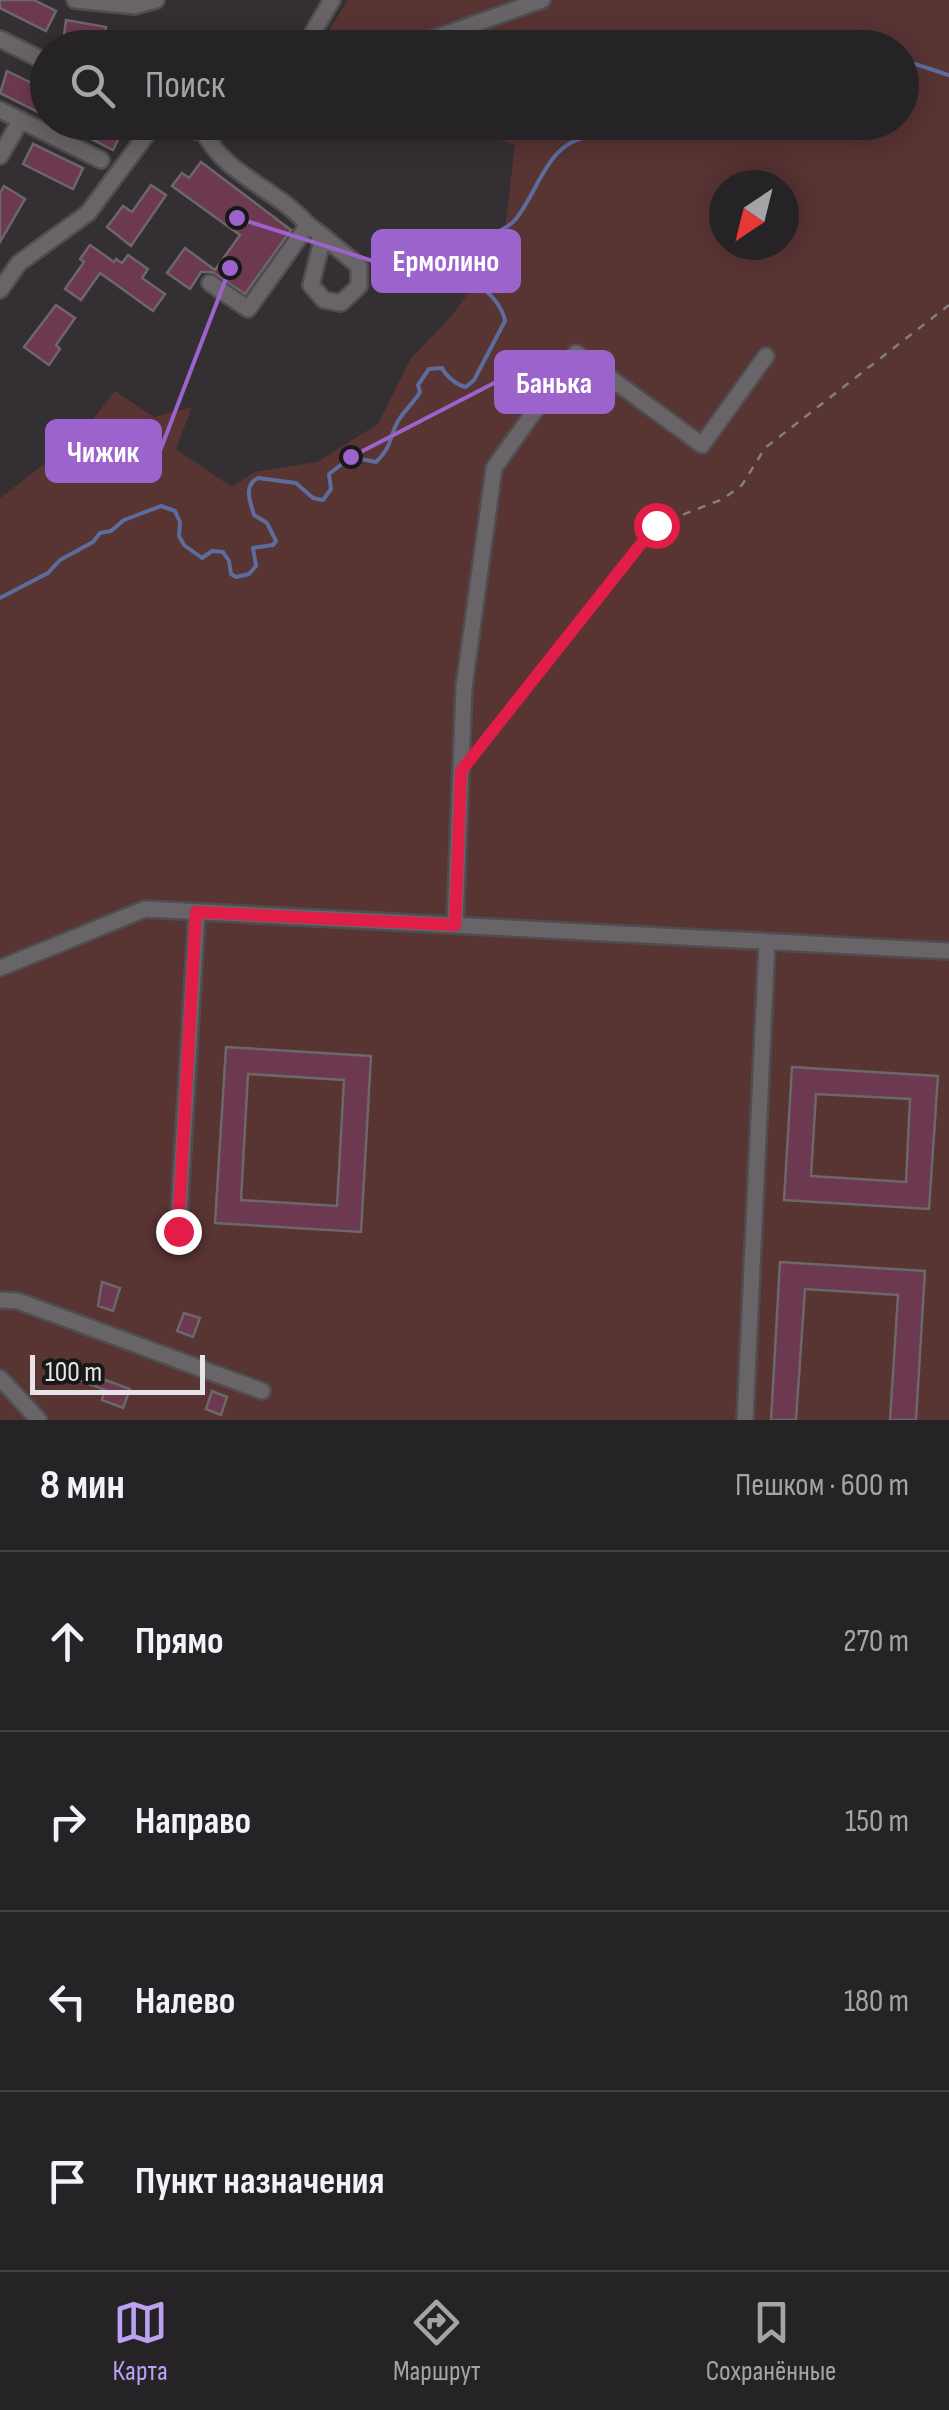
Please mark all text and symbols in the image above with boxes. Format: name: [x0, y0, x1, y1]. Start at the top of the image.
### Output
search box: [30, 30, 919, 140]
icon: search: [65, 58, 120, 113]
text: Поиск: [145, 63, 225, 108]
north arrow: [709, 170, 799, 260]
callout: Ермолино: [373, 231, 519, 291]
text: Ермолино: [393, 244, 499, 280]
callout: Банька: [496, 352, 613, 412]
text: Банька: [516, 366, 592, 402]
callout: Чижик: [47, 421, 160, 481]
text: Чижик: [67, 435, 140, 471]
route start: [634, 503, 680, 549]
route end: [156, 1209, 202, 1255]
scale bar: [30, 1350, 205, 1394]
text: 100 m: [45, 1356, 102, 1389]
text: 8 мин: [40, 1460, 125, 1511]
text: Пешком · 600 m: [735, 1466, 909, 1505]
icon: ahead: [40, 1614, 95, 1669]
text: Прямо: [135, 1619, 224, 1664]
text: 270 m: [843, 1622, 909, 1661]
icon: right: [40, 1794, 95, 1849]
text: Направо: [135, 1799, 251, 1844]
text: 150 m: [845, 1802, 909, 1841]
icon: left: [40, 1974, 95, 2029]
text: Налево: [135, 1979, 235, 2024]
text: 180 m: [844, 1982, 909, 2021]
icon: arrive: [40, 2154, 95, 2209]
text: Пункт назначения: [135, 2159, 384, 2204]
tab: Карта: [113, 2295, 168, 2388]
tab: Маршрут: [393, 2295, 481, 2388]
tab: Сохранённые: [706, 2295, 836, 2388]

